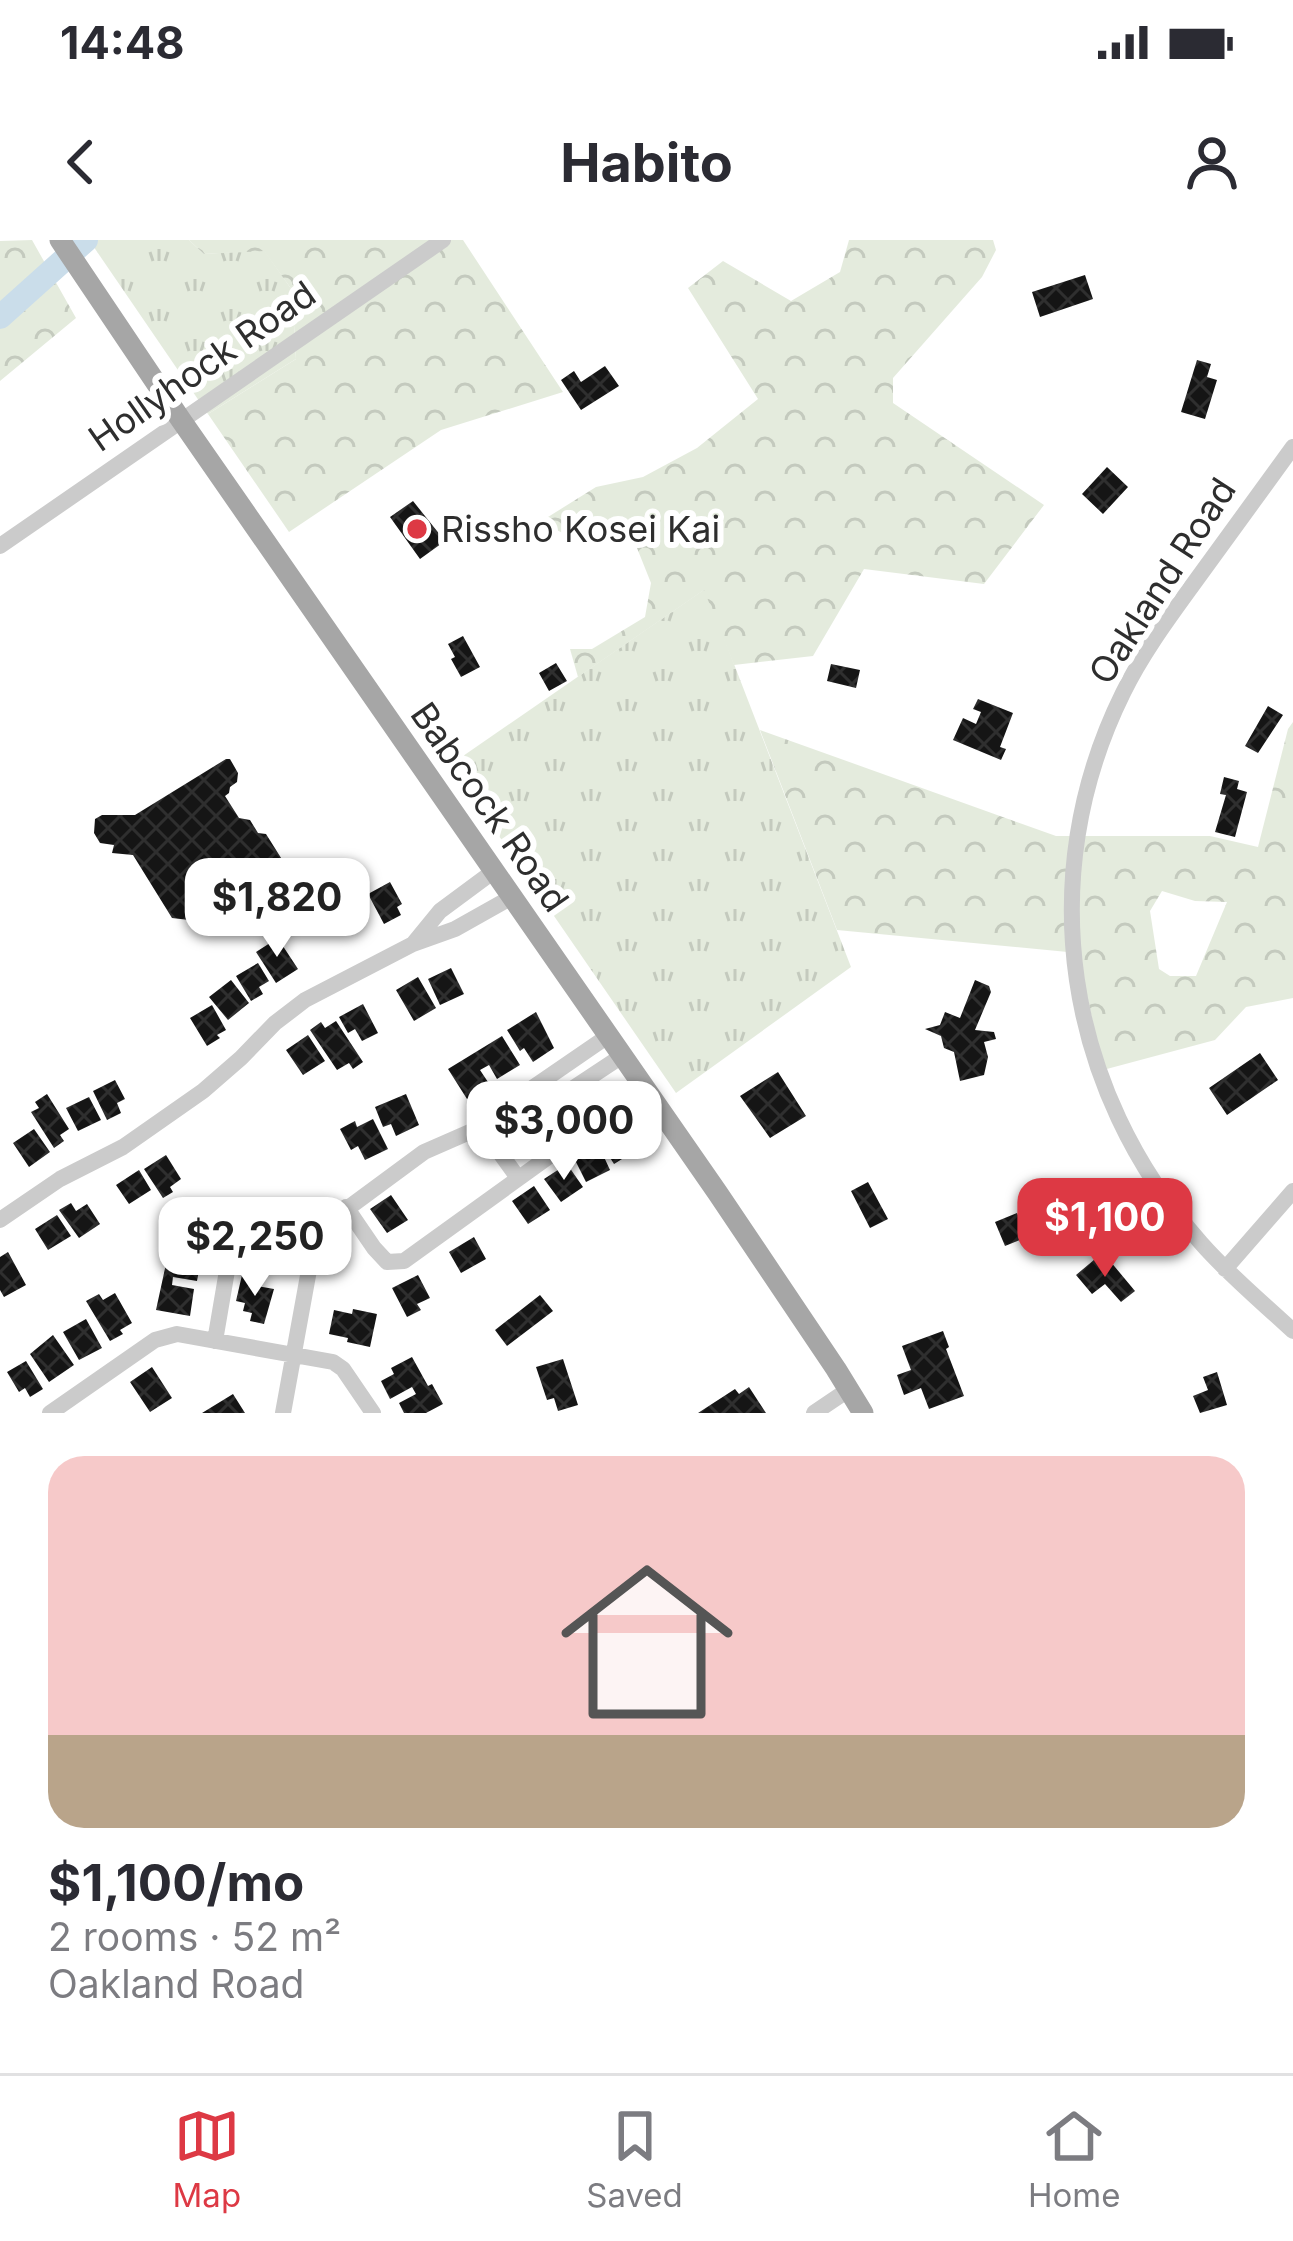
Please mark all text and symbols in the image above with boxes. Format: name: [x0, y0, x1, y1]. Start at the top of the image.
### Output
text: 14:48: [60, 15, 185, 70]
icon: back: [48, 129, 114, 195]
icon: person: [1179, 129, 1245, 195]
text: Habito: [560, 130, 733, 195]
street label: Hollyhock Road: [80, 272, 324, 460]
street label: Oakland Road: [1079, 470, 1245, 692]
place label: Rissho Kosei Kai: [441, 507, 720, 551]
marker: Rissho Kosei Kai: [404, 516, 430, 542]
street label: Babcock Road: [402, 694, 578, 920]
pin: $1,820: [179, 858, 375, 960]
text: $1,820: [212, 873, 342, 920]
pin: $3,000: [466, 1081, 662, 1183]
text: $3,000: [494, 1096, 634, 1143]
pin: $1,100: [1007, 1178, 1203, 1280]
text: $1,100: [1044, 1193, 1166, 1240]
pin: $2,250: [157, 1197, 353, 1299]
text: $2,250: [186, 1212, 324, 1259]
icon: home: [539, 1534, 755, 1750]
text: $1,100/mo: [48, 1852, 304, 1913]
text: 2 rooms · 52 m²: [48, 1913, 341, 1960]
text: Oakland Road: [48, 1960, 304, 2007]
tab: Map: [173, 2103, 241, 2215]
tab: Saved: [586, 2103, 683, 2215]
tab: Home: [1028, 2103, 1120, 2215]

